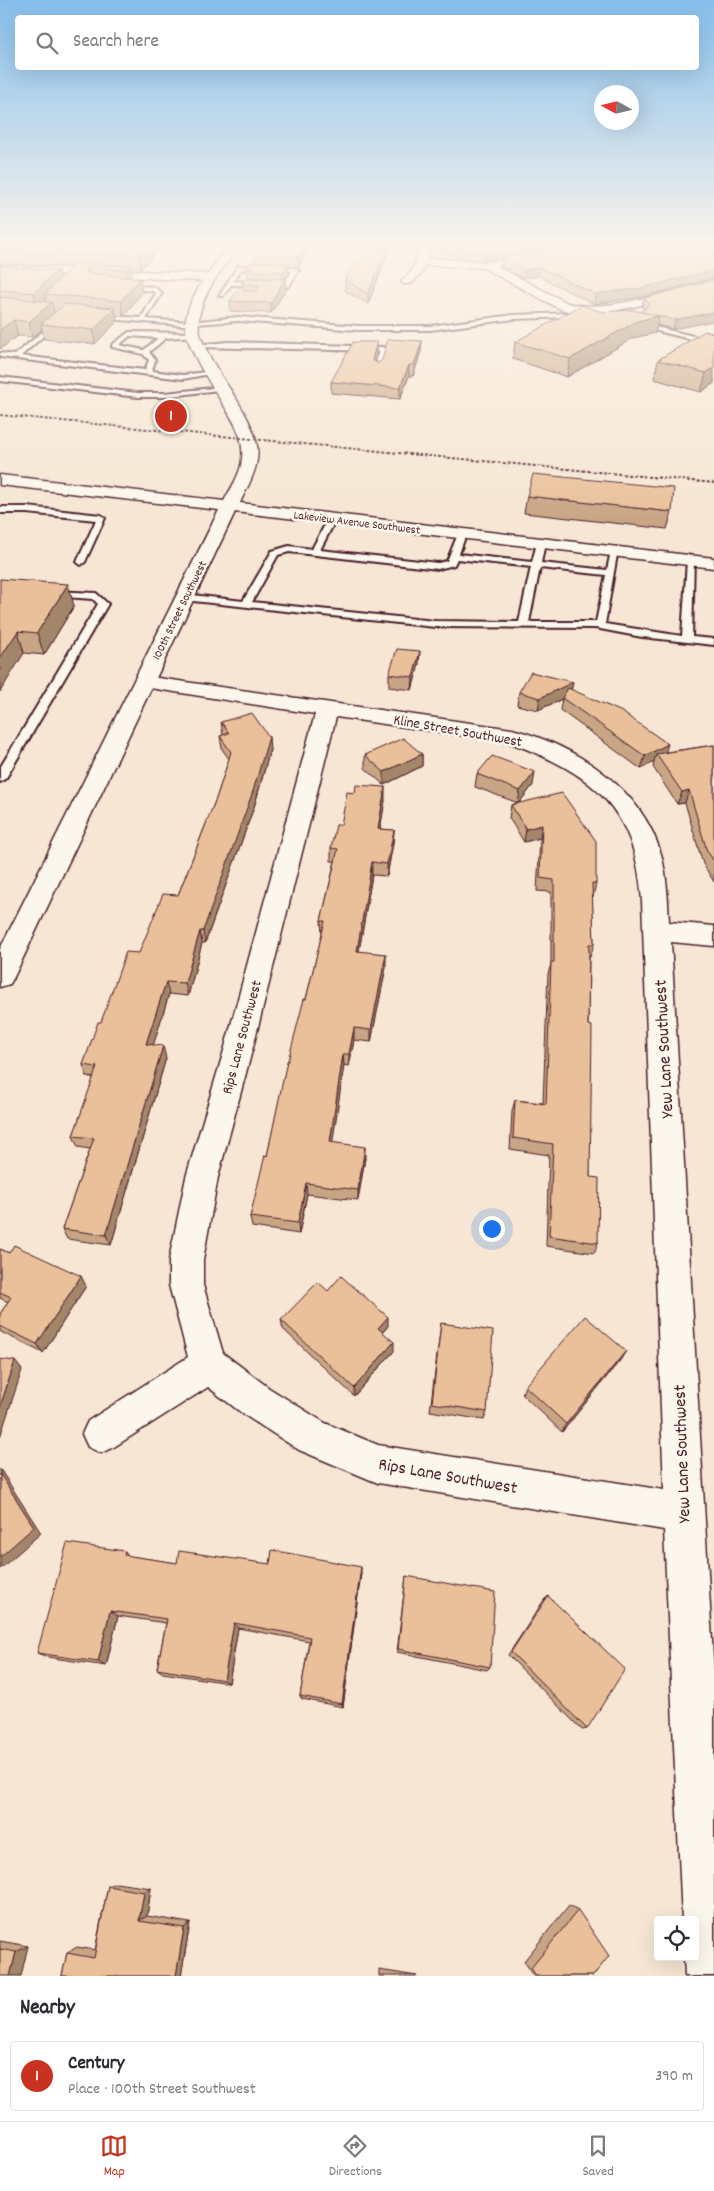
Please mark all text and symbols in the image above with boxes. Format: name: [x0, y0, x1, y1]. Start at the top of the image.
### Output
search box: [15, 15, 699, 70]
icon: search: [33, 29, 61, 57]
text: Search here: [73, 29, 159, 56]
north arrow: [594, 85, 639, 130]
pin: 1: [155, 397, 187, 435]
street label: Lakeview Avenue Southwest: [293, 507, 422, 540]
street label: 100th Street Southwest: [149, 558, 212, 663]
street label: Kline Street Southwest: [392, 710, 524, 754]
street label: Rips Lane Southwest: [217, 978, 269, 1097]
street label: Yew Lane Southwest: [649, 979, 682, 1119]
your location: [479, 1216, 505, 1242]
street label: Yew Lane Southwest: [669, 1384, 698, 1524]
street label: Rips Lane Southwest: [376, 1453, 519, 1502]
map controls: [654, 1916, 699, 1961]
button: locate: [654, 1916, 699, 1961]
text: Nearby: [20, 1994, 75, 2024]
text: Century: [68, 2051, 124, 2078]
text: 1: [35, 2065, 39, 2088]
text: 390 m: [655, 2065, 693, 2088]
text: Place · 100th Street Southwest: [68, 2078, 256, 2101]
tab: Map: [100, 2132, 128, 2182]
tab: Directions: [329, 2132, 382, 2182]
tab: Saved: [582, 2132, 614, 2182]

